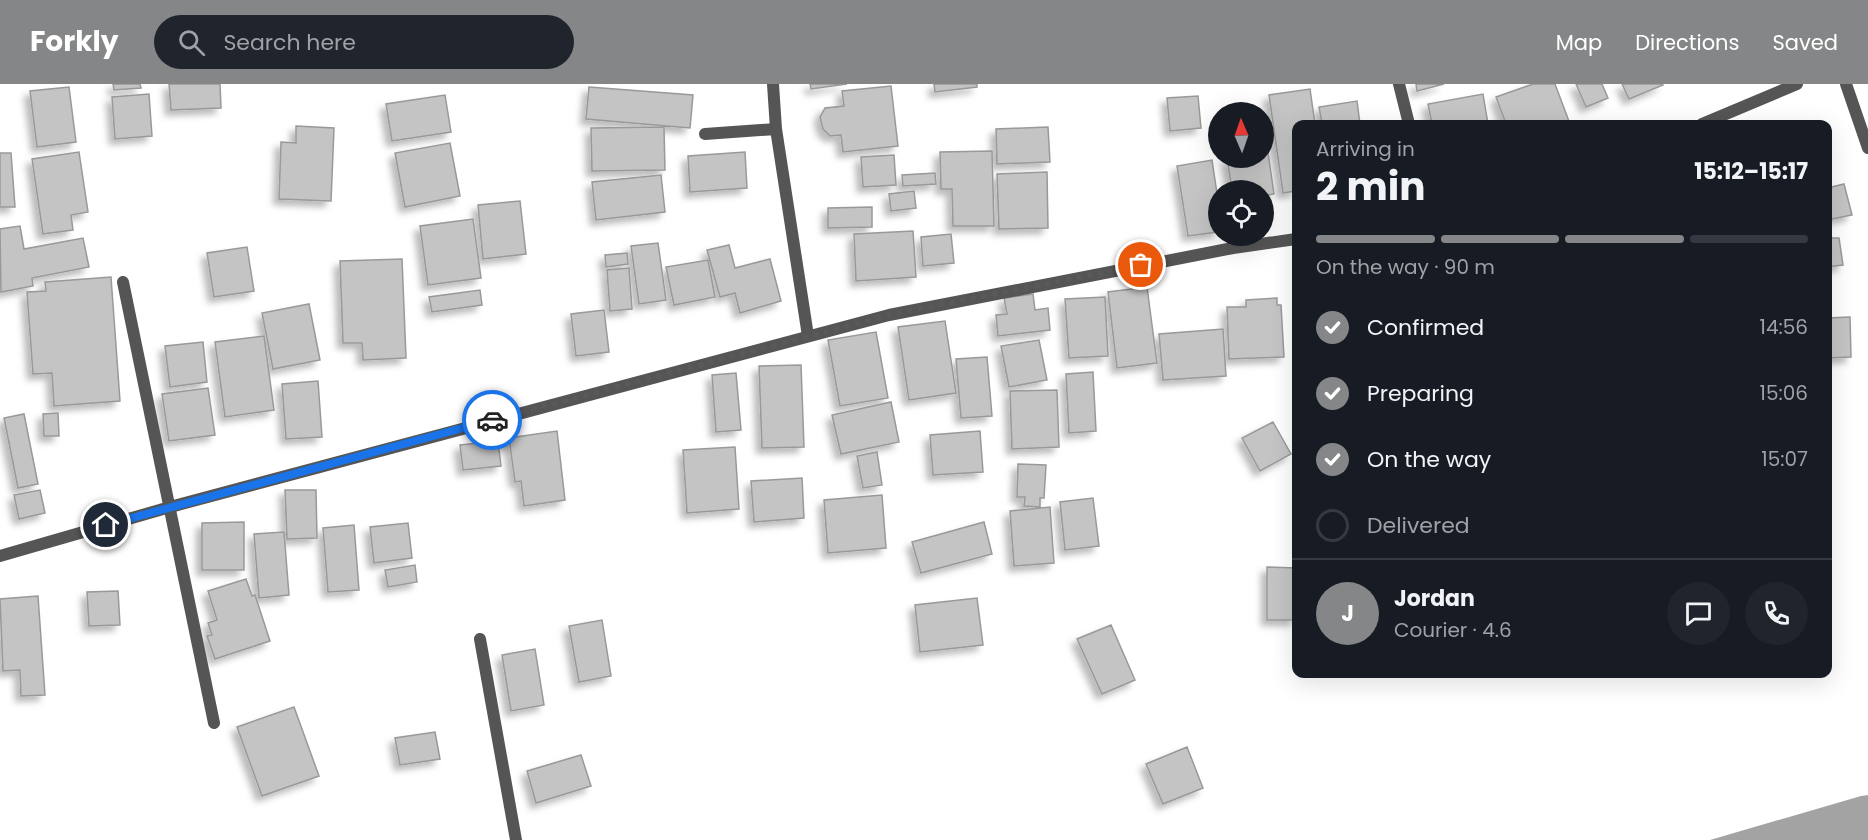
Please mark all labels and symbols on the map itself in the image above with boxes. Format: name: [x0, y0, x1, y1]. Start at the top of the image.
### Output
north arrow: [1208, 102, 1274, 168]
pin: [1115, 239, 1166, 290]
courier: [462, 390, 522, 450]
pin: [80, 499, 131, 550]

